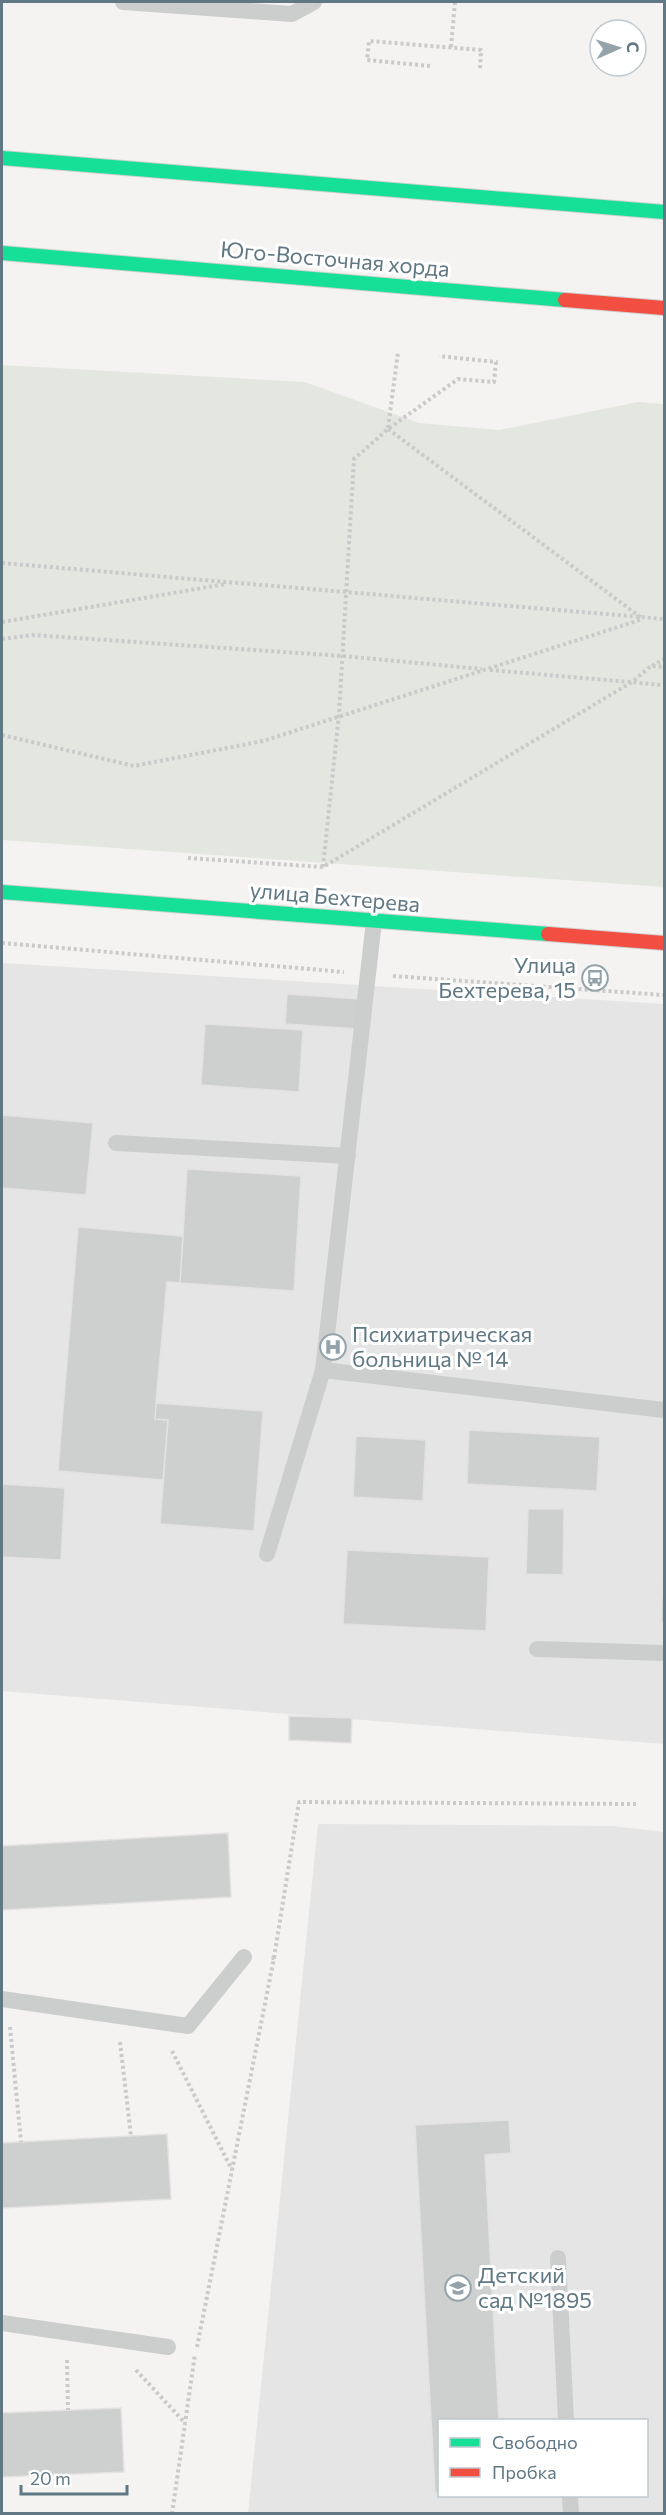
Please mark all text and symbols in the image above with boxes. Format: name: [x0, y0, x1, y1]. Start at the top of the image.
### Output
north arrow: [588, 18, 648, 78]
text: С: [624, 41, 643, 53]
street label: Юго-Восточная хорда: [219, 235, 451, 282]
street label: улица Бехтерева: [249, 876, 421, 917]
place label: Улица Бехтерева, 15: [438, 951, 576, 1003]
bus stop icon: Улица Бехтерева, 15: [580, 963, 610, 993]
place label: Психиатрическая больница № 14: [352, 1320, 532, 1372]
hospital icon: Психиатрическая больница № 14: [318, 1332, 348, 1362]
place label: Детский сад №1895: [478, 2261, 592, 2313]
school or university icon: Детский сад №1895: [443, 2273, 473, 2303]
legend: [438, 2419, 648, 2497]
text: Свободно: [492, 2431, 578, 2453]
scale bar: [21, 2458, 128, 2496]
text: Пробка: [492, 2461, 557, 2483]
text: 20 m: [30, 2467, 71, 2489]

